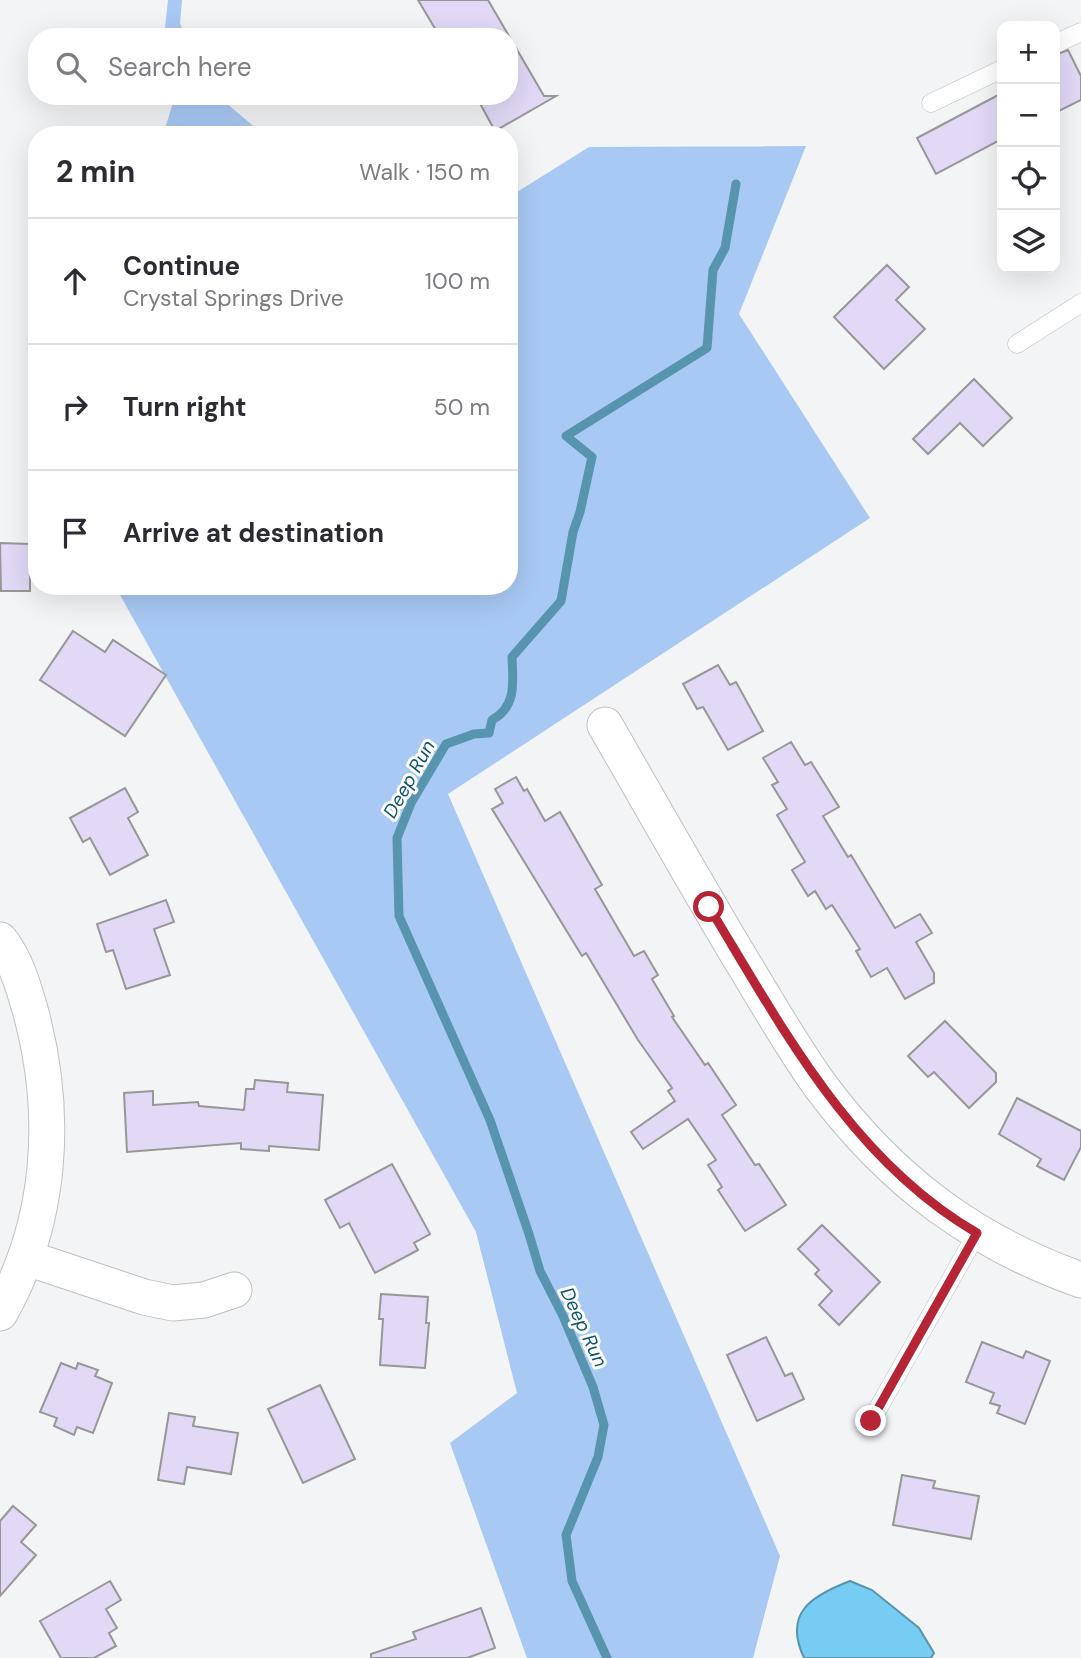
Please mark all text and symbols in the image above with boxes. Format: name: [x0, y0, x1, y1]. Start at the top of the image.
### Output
map controls: [997, 21, 1060, 273]
button: +: [997, 21, 1060, 84]
search box: [28, 28, 518, 105]
icon: search: [52, 48, 90, 86]
text: Search here: [108, 50, 251, 84]
button: −: [997, 84, 1060, 147]
button: locate: [997, 147, 1060, 210]
text: 2 min: [56, 152, 135, 191]
text: Walk · 150 m: [359, 157, 490, 187]
button: layers: [997, 210, 1060, 273]
text: Continue: [123, 249, 240, 283]
icon: ahead: [56, 262, 94, 300]
text: 100 m: [425, 266, 490, 296]
text: Crystal Springs Drive: [123, 283, 344, 313]
icon: right: [56, 388, 94, 426]
text: Turn right: [123, 390, 247, 424]
text: 50 m: [434, 392, 490, 422]
icon: arrive: [56, 514, 94, 552]
text: Arrive at destination: [123, 516, 384, 550]
water label: Deep Run: [377, 736, 441, 822]
route start: [693, 891, 724, 922]
water label: Deep Run: [555, 1283, 613, 1371]
route end: [855, 1405, 886, 1436]

